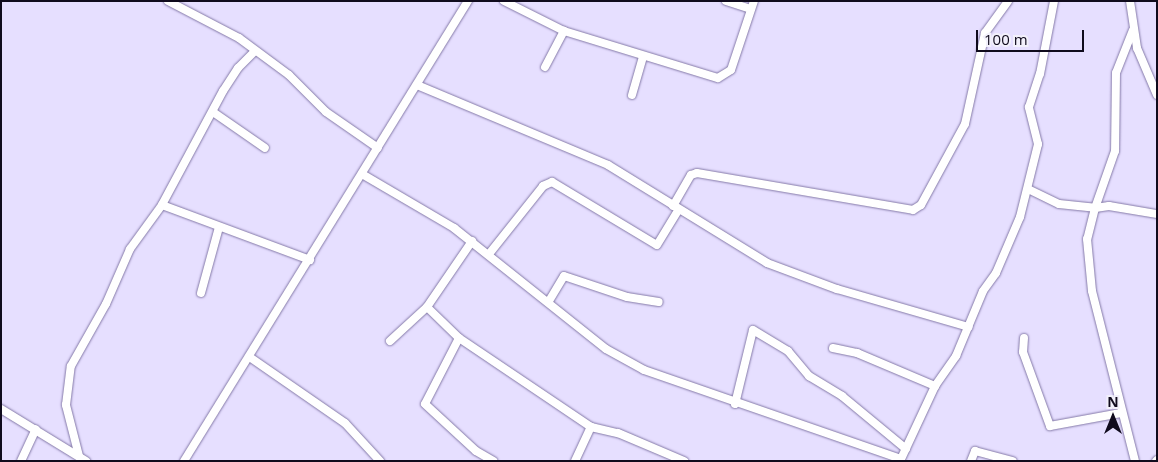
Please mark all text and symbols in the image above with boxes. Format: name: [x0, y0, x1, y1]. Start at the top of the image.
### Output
scale bar: [978, 20, 1086, 52]
text: 100 m: [984, 29, 1028, 49]
north arrow: [1088, 392, 1138, 442]
text: N: [1107, 392, 1119, 411]

